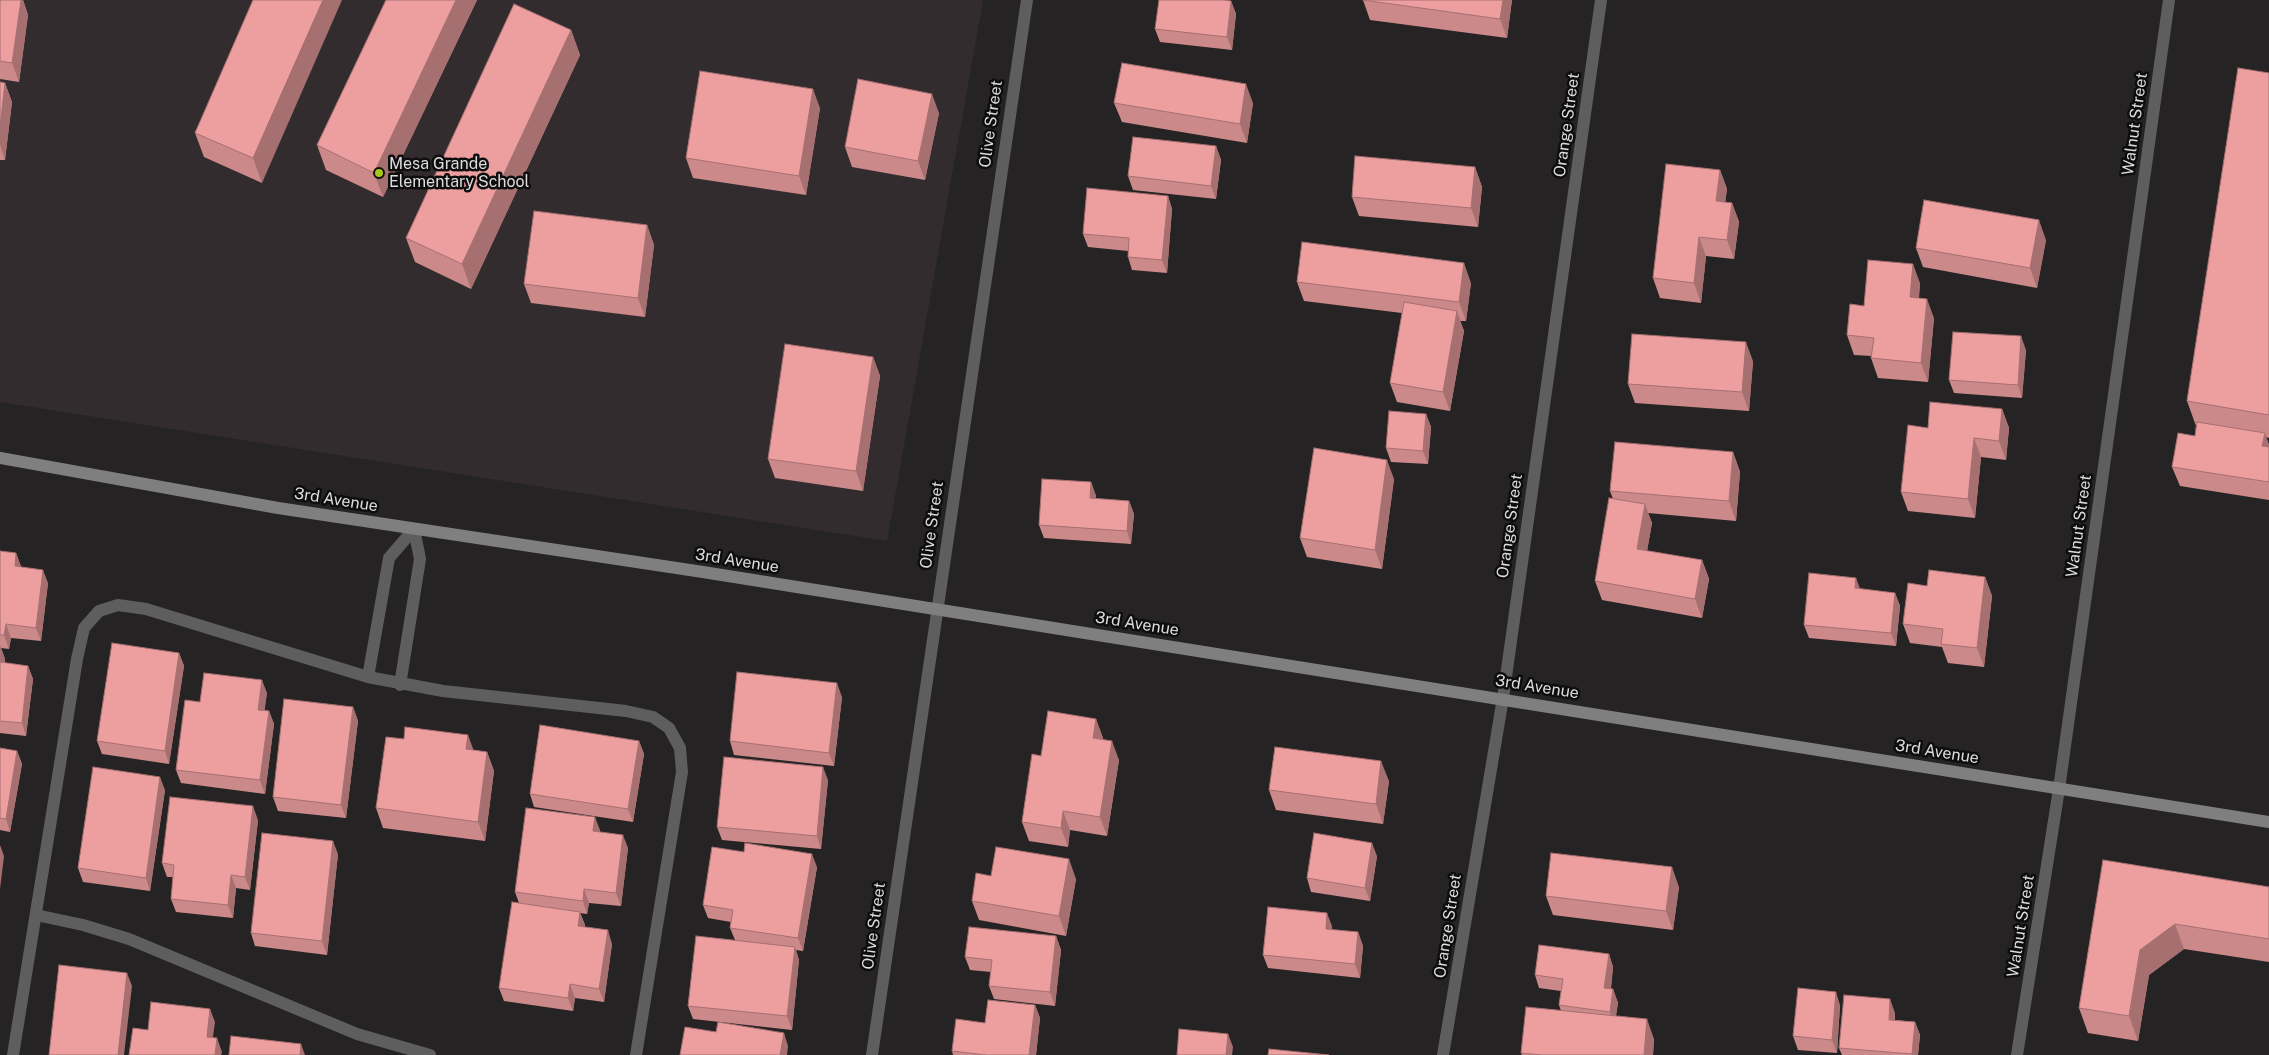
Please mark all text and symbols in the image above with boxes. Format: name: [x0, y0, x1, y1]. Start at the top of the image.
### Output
street label: Walnut Street: [2118, 71, 2152, 177]
street label: Orange Street: [1550, 72, 1584, 178]
street label: Olive Street: [975, 79, 1007, 169]
place label: Mesa Grande Elementary School: [389, 154, 529, 192]
marker: Mesa Grande Elementary School: [373, 167, 385, 179]
street label: Orange Street: [1493, 473, 1527, 579]
street label: Walnut Street: [2062, 473, 2096, 579]
street label: Olive Street: [916, 480, 948, 570]
street label: 3rd Avenue: [293, 484, 379, 516]
street label: 3rd Avenue: [694, 545, 780, 577]
street label: 3rd Avenue: [1094, 608, 1180, 640]
street label: 3rd Avenue: [1494, 671, 1580, 703]
street label: 3rd Avenue: [1894, 736, 1980, 768]
street label: Orange Street: [1430, 873, 1466, 979]
street label: Walnut Street: [2003, 873, 2039, 979]
street label: Olive Street: [858, 881, 890, 971]

